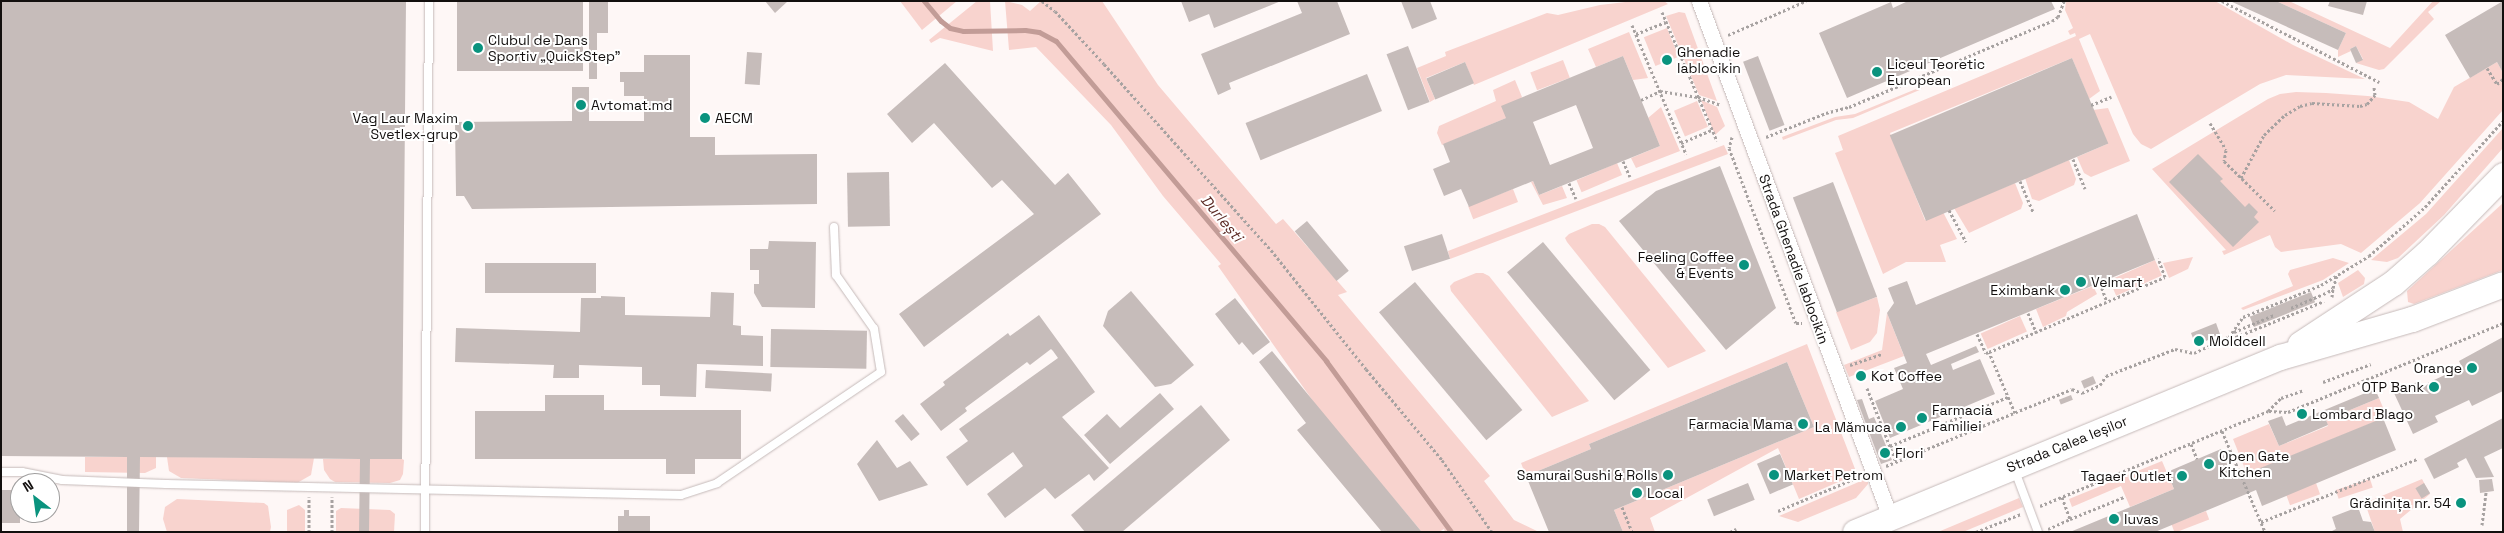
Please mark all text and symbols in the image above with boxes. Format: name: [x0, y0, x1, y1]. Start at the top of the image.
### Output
place label: Clubul de Dans Sportiv „QuickStep”: [488, 32, 621, 64]
marker: Clubul de Dans Sportiv „QuickStep”: [472, 42, 484, 54]
place label: Ghenadie Iablocikin: [1677, 44, 1741, 76]
marker: Ghenadie Iablocikin: [1661, 54, 1673, 66]
place label: Liceul Teoretic European: [1887, 56, 1985, 88]
marker: Liceul Teoretic European: [1871, 66, 1883, 78]
place label: Avtomat.md: [591, 97, 673, 113]
marker: Avtomat.md: [575, 99, 587, 111]
place label: Vag Laur Maxim Svetlex-grup: [352, 110, 458, 142]
place label: AECM: [715, 110, 753, 126]
marker: AECM: [699, 112, 711, 124]
marker: Vag Laur Maxim Svetlex-grup: [462, 120, 474, 132]
street label: Strada Ghenadie Iablocikin: [1755, 172, 1833, 346]
water label: Durlești: [1197, 191, 1247, 245]
place label: Feeling Coffee & Events: [1638, 249, 1734, 282]
marker: Feeling Coffee & Events: [1738, 259, 1750, 271]
place label: Velmart: [2091, 274, 2143, 290]
marker: Velmart: [2075, 276, 2087, 288]
place label: Eximbank: [1990, 282, 2055, 298]
marker: Eximbank: [2059, 284, 2071, 296]
place label: Moldcell: [2209, 333, 2266, 349]
marker: Moldcell: [2193, 335, 2205, 347]
place label: Orange: [2414, 360, 2462, 376]
marker: Orange: [2466, 362, 2478, 374]
place label: Kot Coffee: [1871, 368, 1942, 384]
marker: Kot Coffee: [1855, 370, 1867, 382]
place label: OTP Bank: [2361, 379, 2424, 395]
marker: OTP Bank: [2428, 381, 2440, 393]
place label: Farmacia Familiei: [1932, 402, 1993, 434]
place label: Lombard Blago: [2312, 406, 2413, 422]
marker: Lombard Blago: [2296, 408, 2308, 420]
marker: Farmacia Familiei: [1916, 412, 1928, 424]
street label: Strada Calea Ieșilor: [2004, 412, 2130, 476]
place label: Farmacia Mama: [1689, 416, 1793, 432]
marker: Farmacia Mama: [1797, 418, 1809, 430]
place label: La Mămuca: [1815, 419, 1891, 435]
marker: La Mămuca: [1895, 421, 1907, 433]
place label: Flori: [1895, 445, 1923, 461]
marker: Flori: [1879, 447, 1891, 459]
place label: Open Gate Kitchen: [2219, 448, 2289, 481]
marker: Open Gate Kitchen: [2203, 458, 2215, 470]
place label: Samurai Sushi & Rolls: [1517, 467, 1658, 483]
place label: Market Petrom: [1784, 467, 1883, 483]
place label: Tagaer Outlet: [2081, 468, 2172, 484]
marker: Samurai Sushi & Rolls: [1662, 469, 1674, 481]
marker: Market Petrom: [1768, 469, 1780, 481]
marker: Tagaer Outlet: [2176, 470, 2188, 482]
north arrow: [10, 473, 60, 523]
text: N: [19, 476, 37, 496]
place label: Local: [1647, 485, 1683, 501]
marker: Local: [1631, 487, 1643, 499]
place label: Grădinița nr. 54: [2349, 495, 2451, 511]
marker: Grădinița nr. 54: [2455, 497, 2467, 509]
place label: Iuvas: [2124, 511, 2159, 527]
marker: Iuvas: [2108, 513, 2120, 525]

